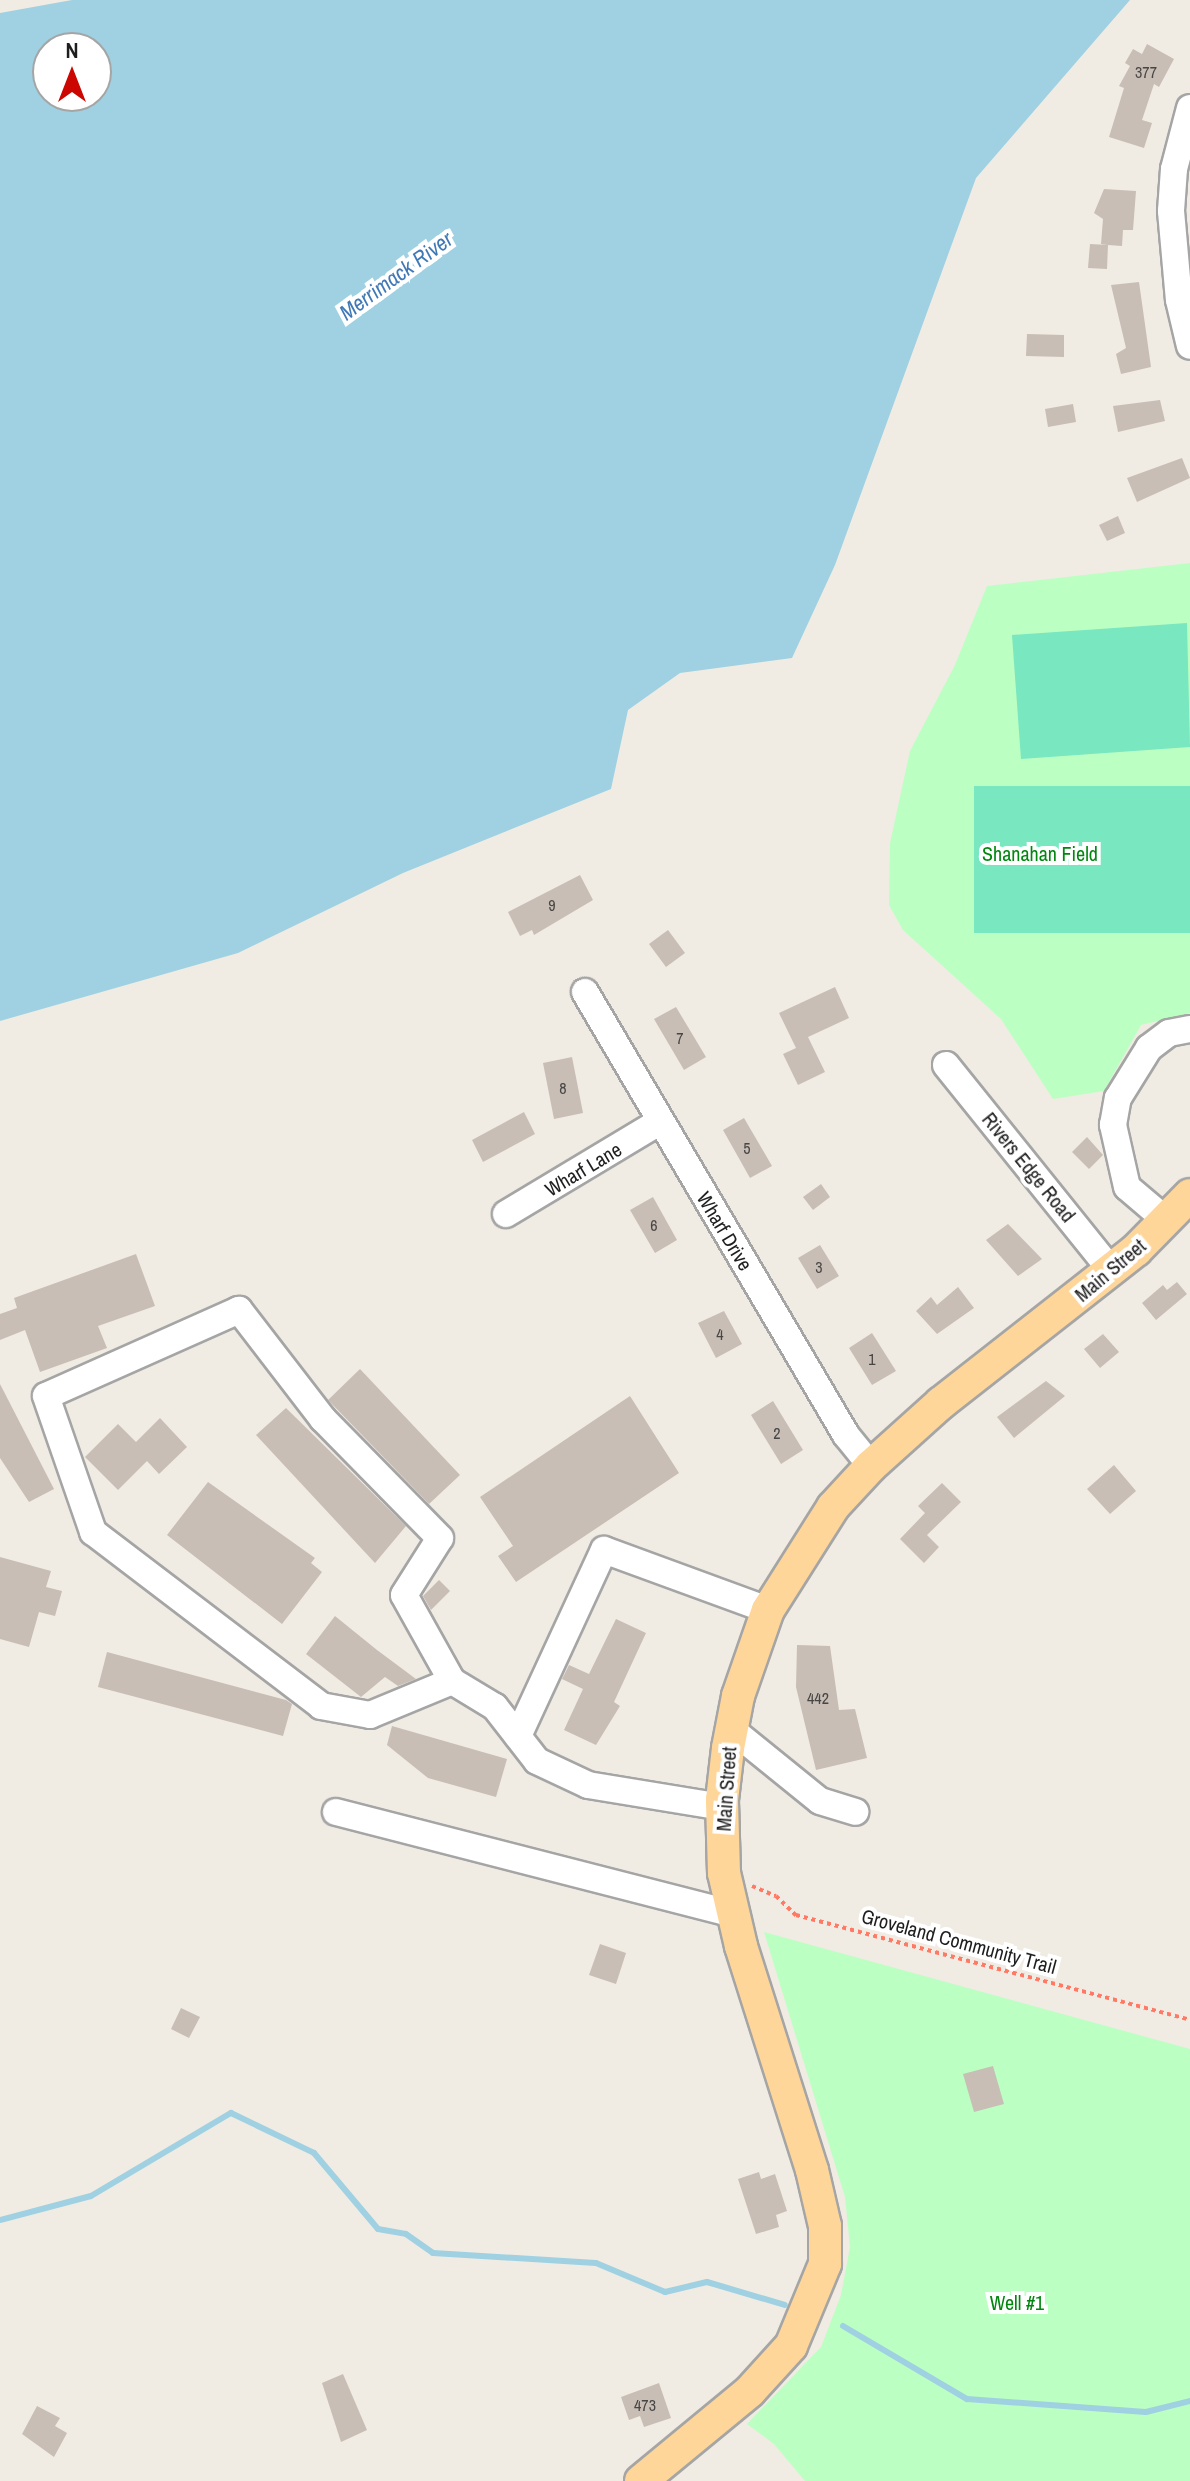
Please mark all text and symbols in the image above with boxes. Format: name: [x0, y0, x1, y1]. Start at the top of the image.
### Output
north arrow: [32, 32, 112, 112]
text: N: [65, 35, 79, 65]
house number: 377: [1135, 62, 1157, 82]
water label: Merrimack River: [334, 226, 458, 326]
park label: Shanahan Field: [982, 841, 1098, 865]
house number: 9: [548, 895, 556, 915]
house number: 7: [676, 1028, 684, 1048]
house number: 8: [559, 1078, 567, 1098]
street label: Rivers Edge Road: [978, 1107, 1080, 1227]
street label: Wharf Lane: [540, 1137, 626, 1201]
house number: 5: [743, 1138, 751, 1158]
street label: Wharf Drive: [692, 1187, 758, 1275]
house number: 6: [650, 1215, 658, 1235]
street label: Main Street: [1070, 1234, 1150, 1306]
house number: 3: [815, 1257, 823, 1277]
house number: 4: [716, 1324, 724, 1344]
house number: 1: [868, 1349, 876, 1369]
house number: 2: [773, 1423, 781, 1443]
house number: 442: [807, 1688, 829, 1708]
street label: Main Street: [711, 1746, 741, 1832]
street label: Groveland Community Trail: [859, 1903, 1059, 1979]
park label: Well #1: [990, 2290, 1044, 2314]
house number: 473: [634, 2395, 656, 2415]

